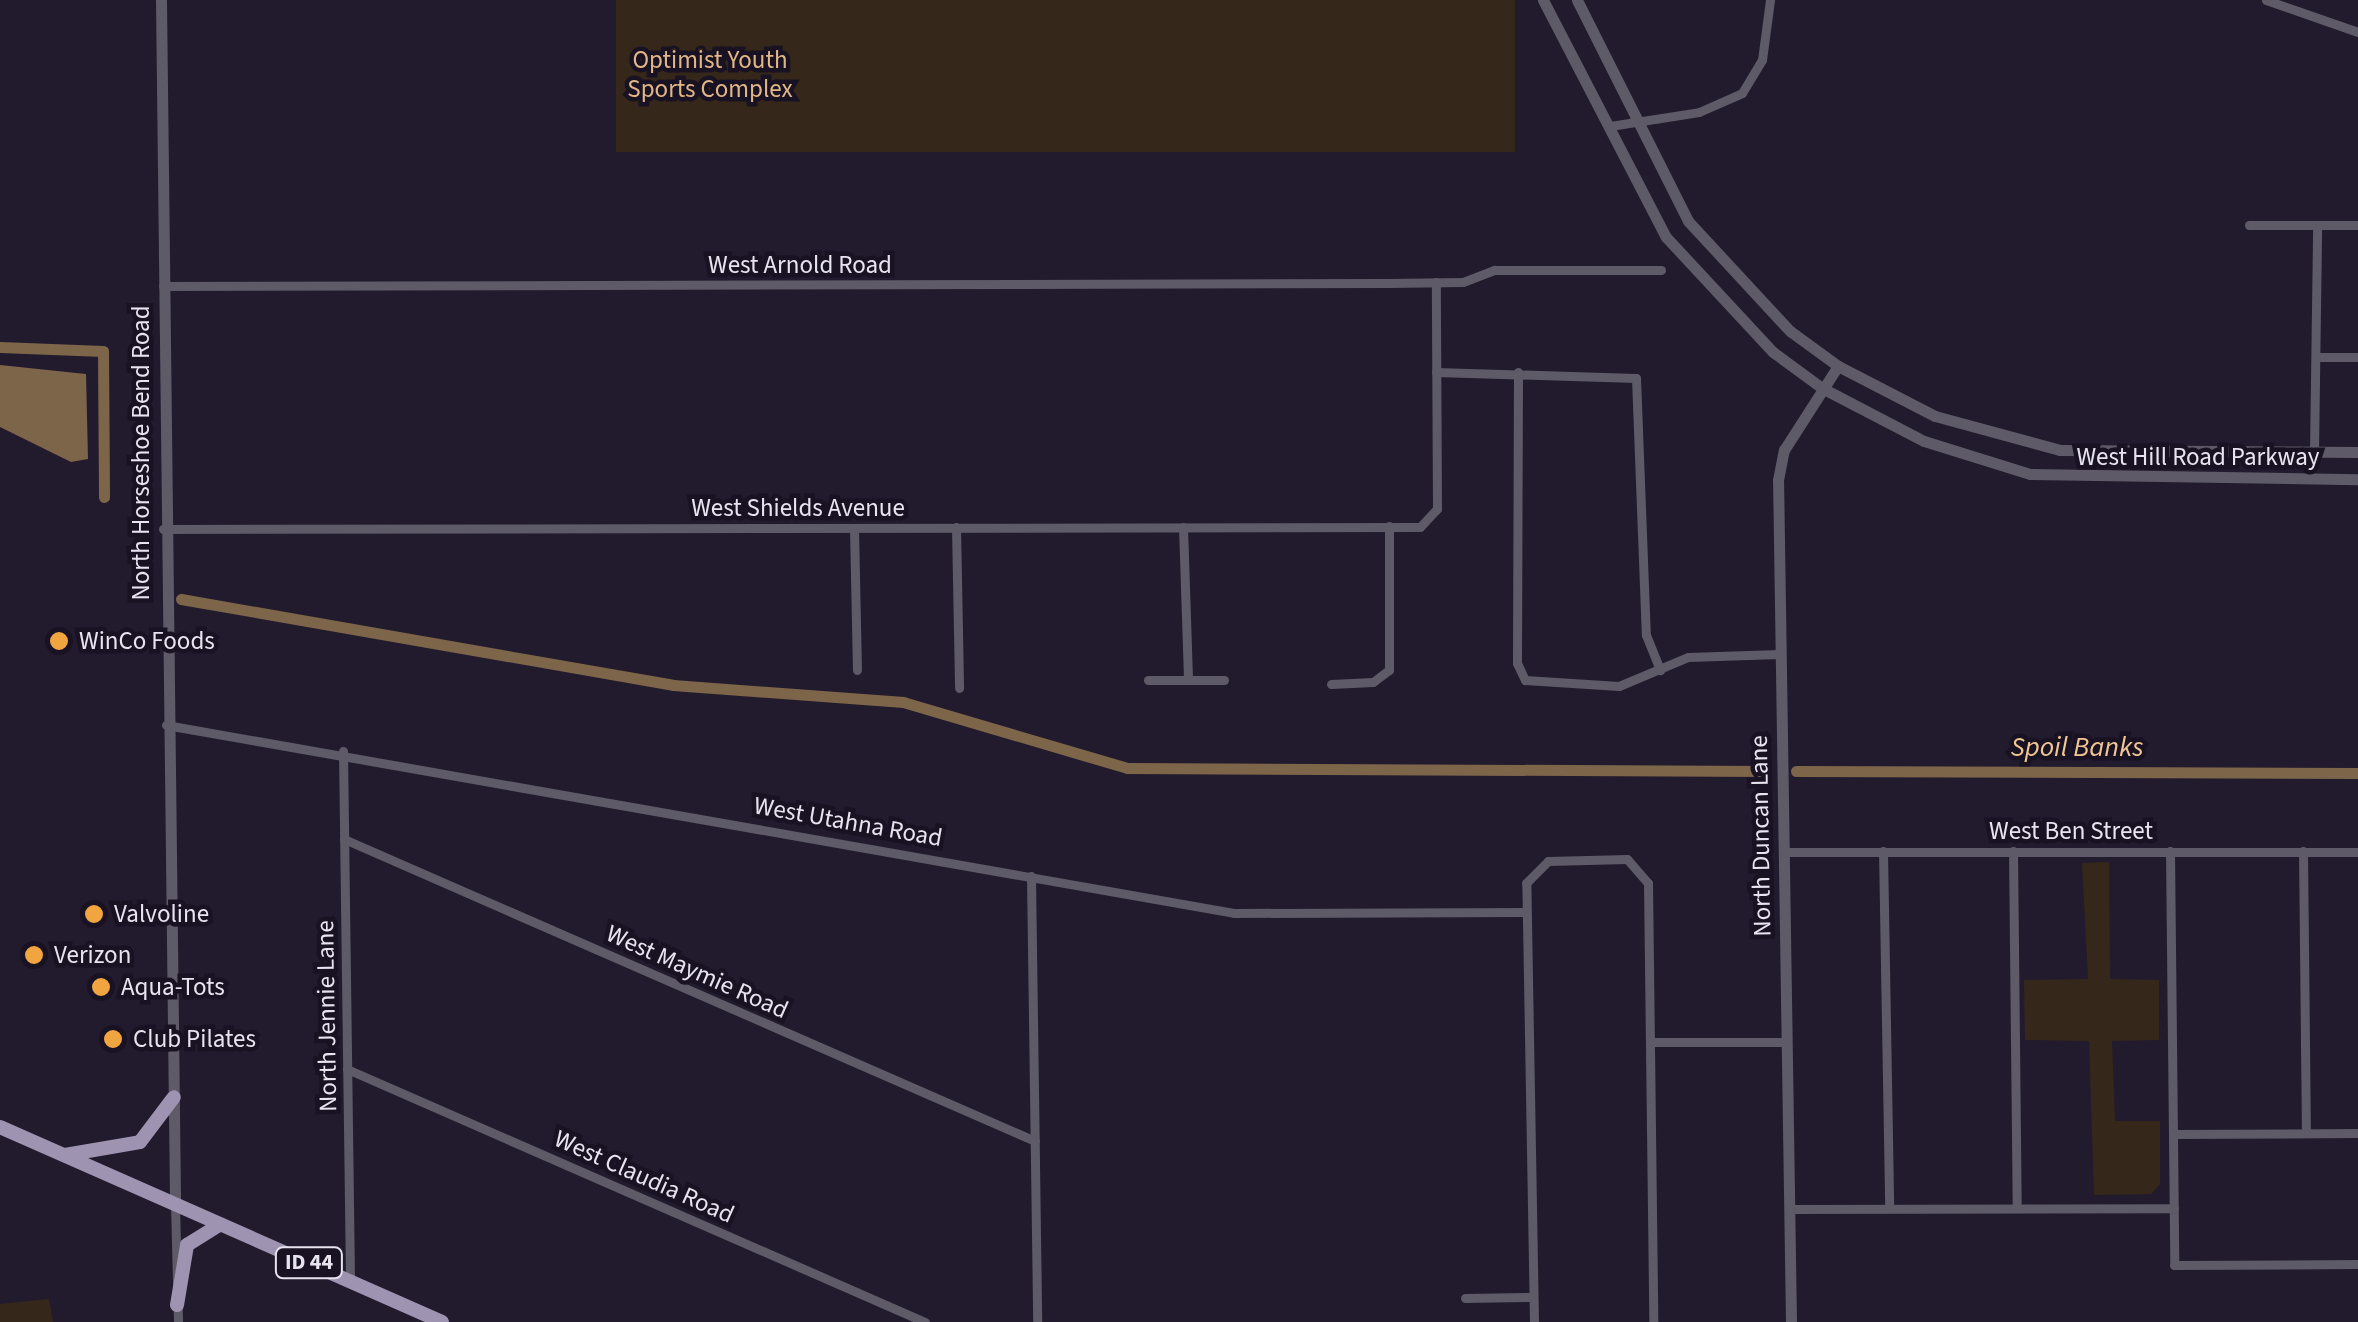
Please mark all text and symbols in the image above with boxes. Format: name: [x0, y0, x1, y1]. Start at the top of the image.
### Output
park label: Optimist Youth Sports Complex: [627, 46, 793, 105]
street label: West Arnold Road: [708, 250, 892, 280]
street label: North Horseshoe Bend Road: [126, 305, 156, 601]
street label: West Hill Road Parkway: [2076, 442, 2320, 472]
street label: West Shields Avenue: [691, 493, 905, 523]
place label: WinCo Foods: [79, 626, 215, 656]
marker: WinCo Foods: [48, 630, 70, 652]
water label: Spoil Banks: [2011, 730, 2143, 764]
street label: North Duncan Lane: [1744, 735, 1778, 937]
street label: West Utahna Road: [752, 791, 944, 853]
street label: West Ben Street: [1989, 816, 2153, 846]
place label: Valvoline: [114, 899, 209, 929]
marker: Valvoline: [83, 903, 105, 925]
street label: West Maymie Road: [601, 918, 793, 1026]
street label: North Jennie Lane: [310, 920, 344, 1112]
place label: Verizon: [54, 940, 131, 970]
marker: Verizon: [23, 944, 45, 966]
place label: Aqua-Tots: [121, 972, 225, 1002]
marker: Aqua-Tots: [90, 976, 112, 998]
place label: Club Pilates: [133, 1024, 256, 1054]
marker: Club Pilates: [102, 1028, 124, 1050]
street label: West Claudia Road: [549, 1124, 739, 1230]
road number: ID 44: [274, 1246, 344, 1280]

